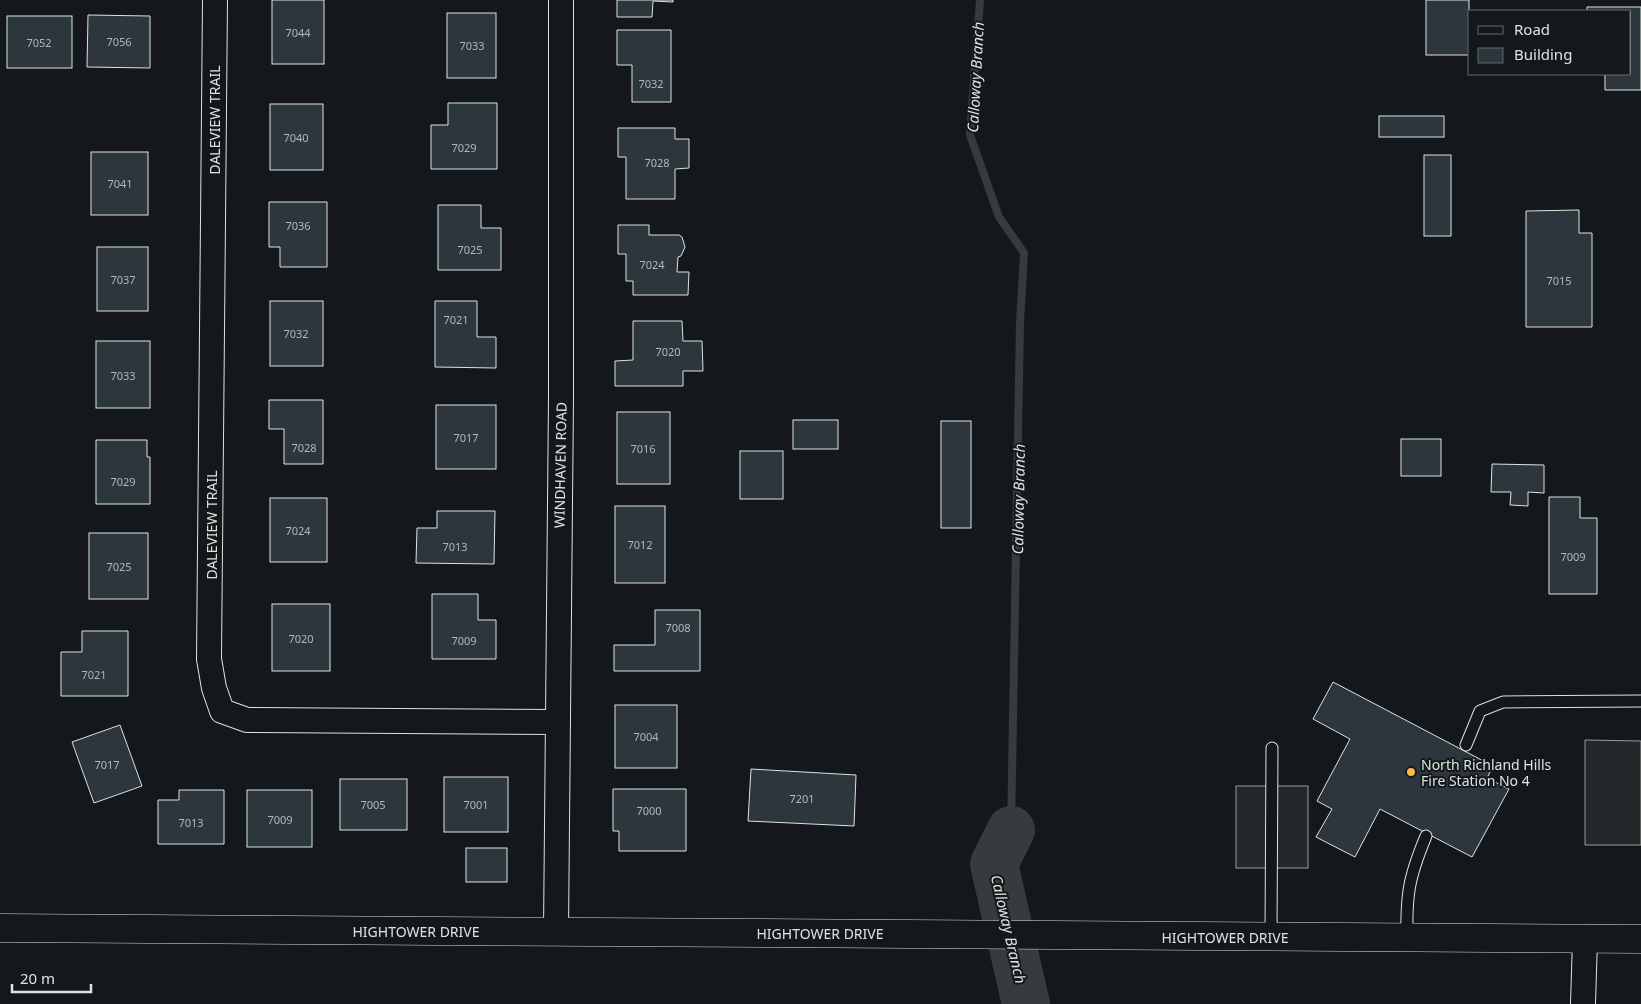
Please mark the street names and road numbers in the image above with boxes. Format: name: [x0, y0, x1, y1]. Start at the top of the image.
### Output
street label: DALEVIEW TRAIL: [205, 65, 224, 175]
street label: WINDHAVEN ROAD: [549, 402, 571, 528]
street label: DALEVIEW TRAIL: [202, 470, 221, 580]
street label: HIGHTOWER DRIVE: [353, 922, 480, 941]
street label: HIGHTOWER DRIVE: [757, 924, 884, 943]
street label: HIGHTOWER DRIVE: [1162, 928, 1289, 947]

